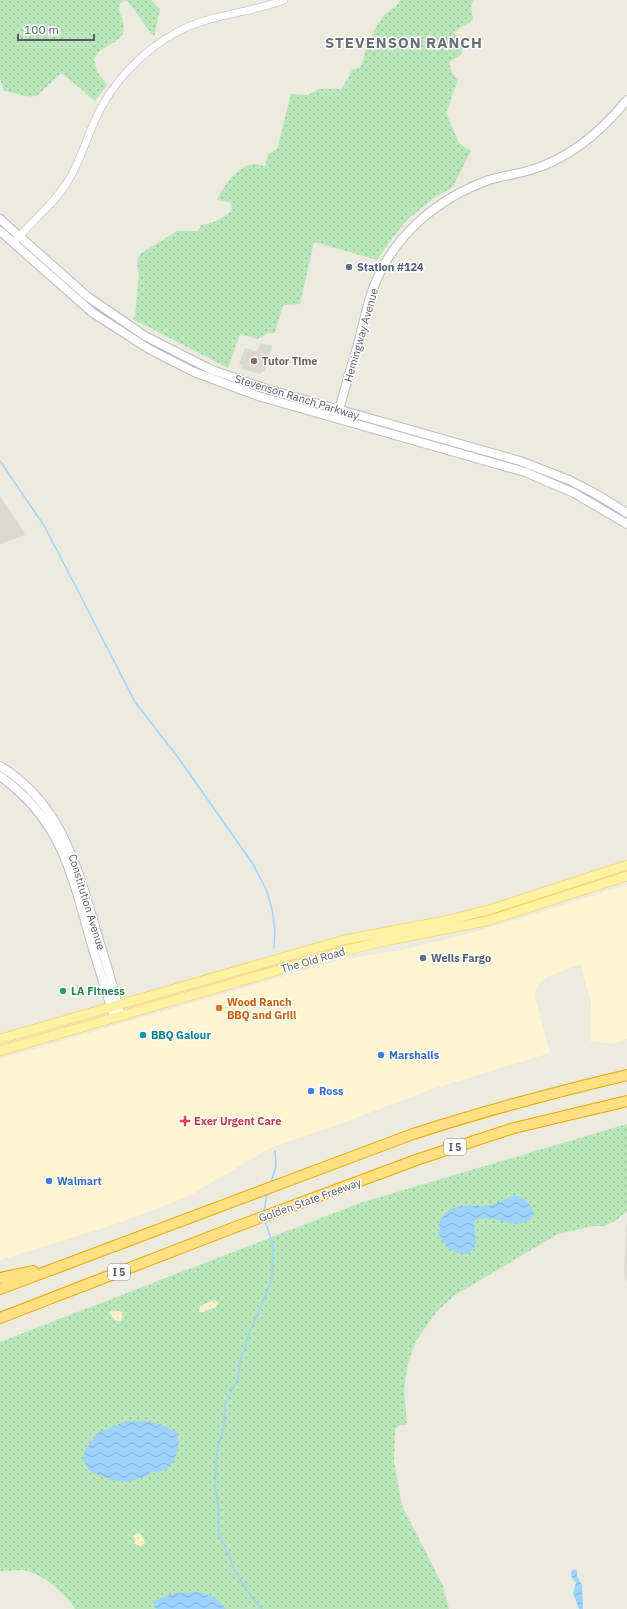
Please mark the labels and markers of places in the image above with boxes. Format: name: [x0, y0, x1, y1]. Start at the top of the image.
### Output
place label: Station #124: [357, 260, 424, 274]
marker: Station #124: [344, 262, 354, 272]
place label: Tutor Time: [262, 354, 317, 368]
marker: Tutor Time: [249, 356, 259, 366]
place label: Wells Fargo: [431, 951, 491, 965]
marker: Wells Fargo: [418, 953, 428, 963]
place label: LA Fitness: [71, 984, 125, 998]
marker: LA Fitness: [58, 986, 68, 996]
place label: Wood Ranch BBQ and Grill: [227, 995, 297, 1022]
marker: Wood Ranch BBQ and Grill: [214, 1003, 224, 1013]
place label: BBQ Galour: [151, 1028, 211, 1042]
marker: BBQ Galour: [138, 1030, 148, 1040]
place label: Marshalls: [389, 1048, 440, 1062]
marker: Marshalls: [376, 1050, 386, 1060]
place label: Ross: [319, 1084, 344, 1098]
marker: Ross: [306, 1086, 316, 1096]
place label: Exer Urgent Care: [194, 1114, 281, 1128]
marker: Exer Urgent Care: [179, 1115, 191, 1127]
place label: Walmart: [57, 1174, 102, 1188]
marker: Walmart: [44, 1176, 54, 1186]

